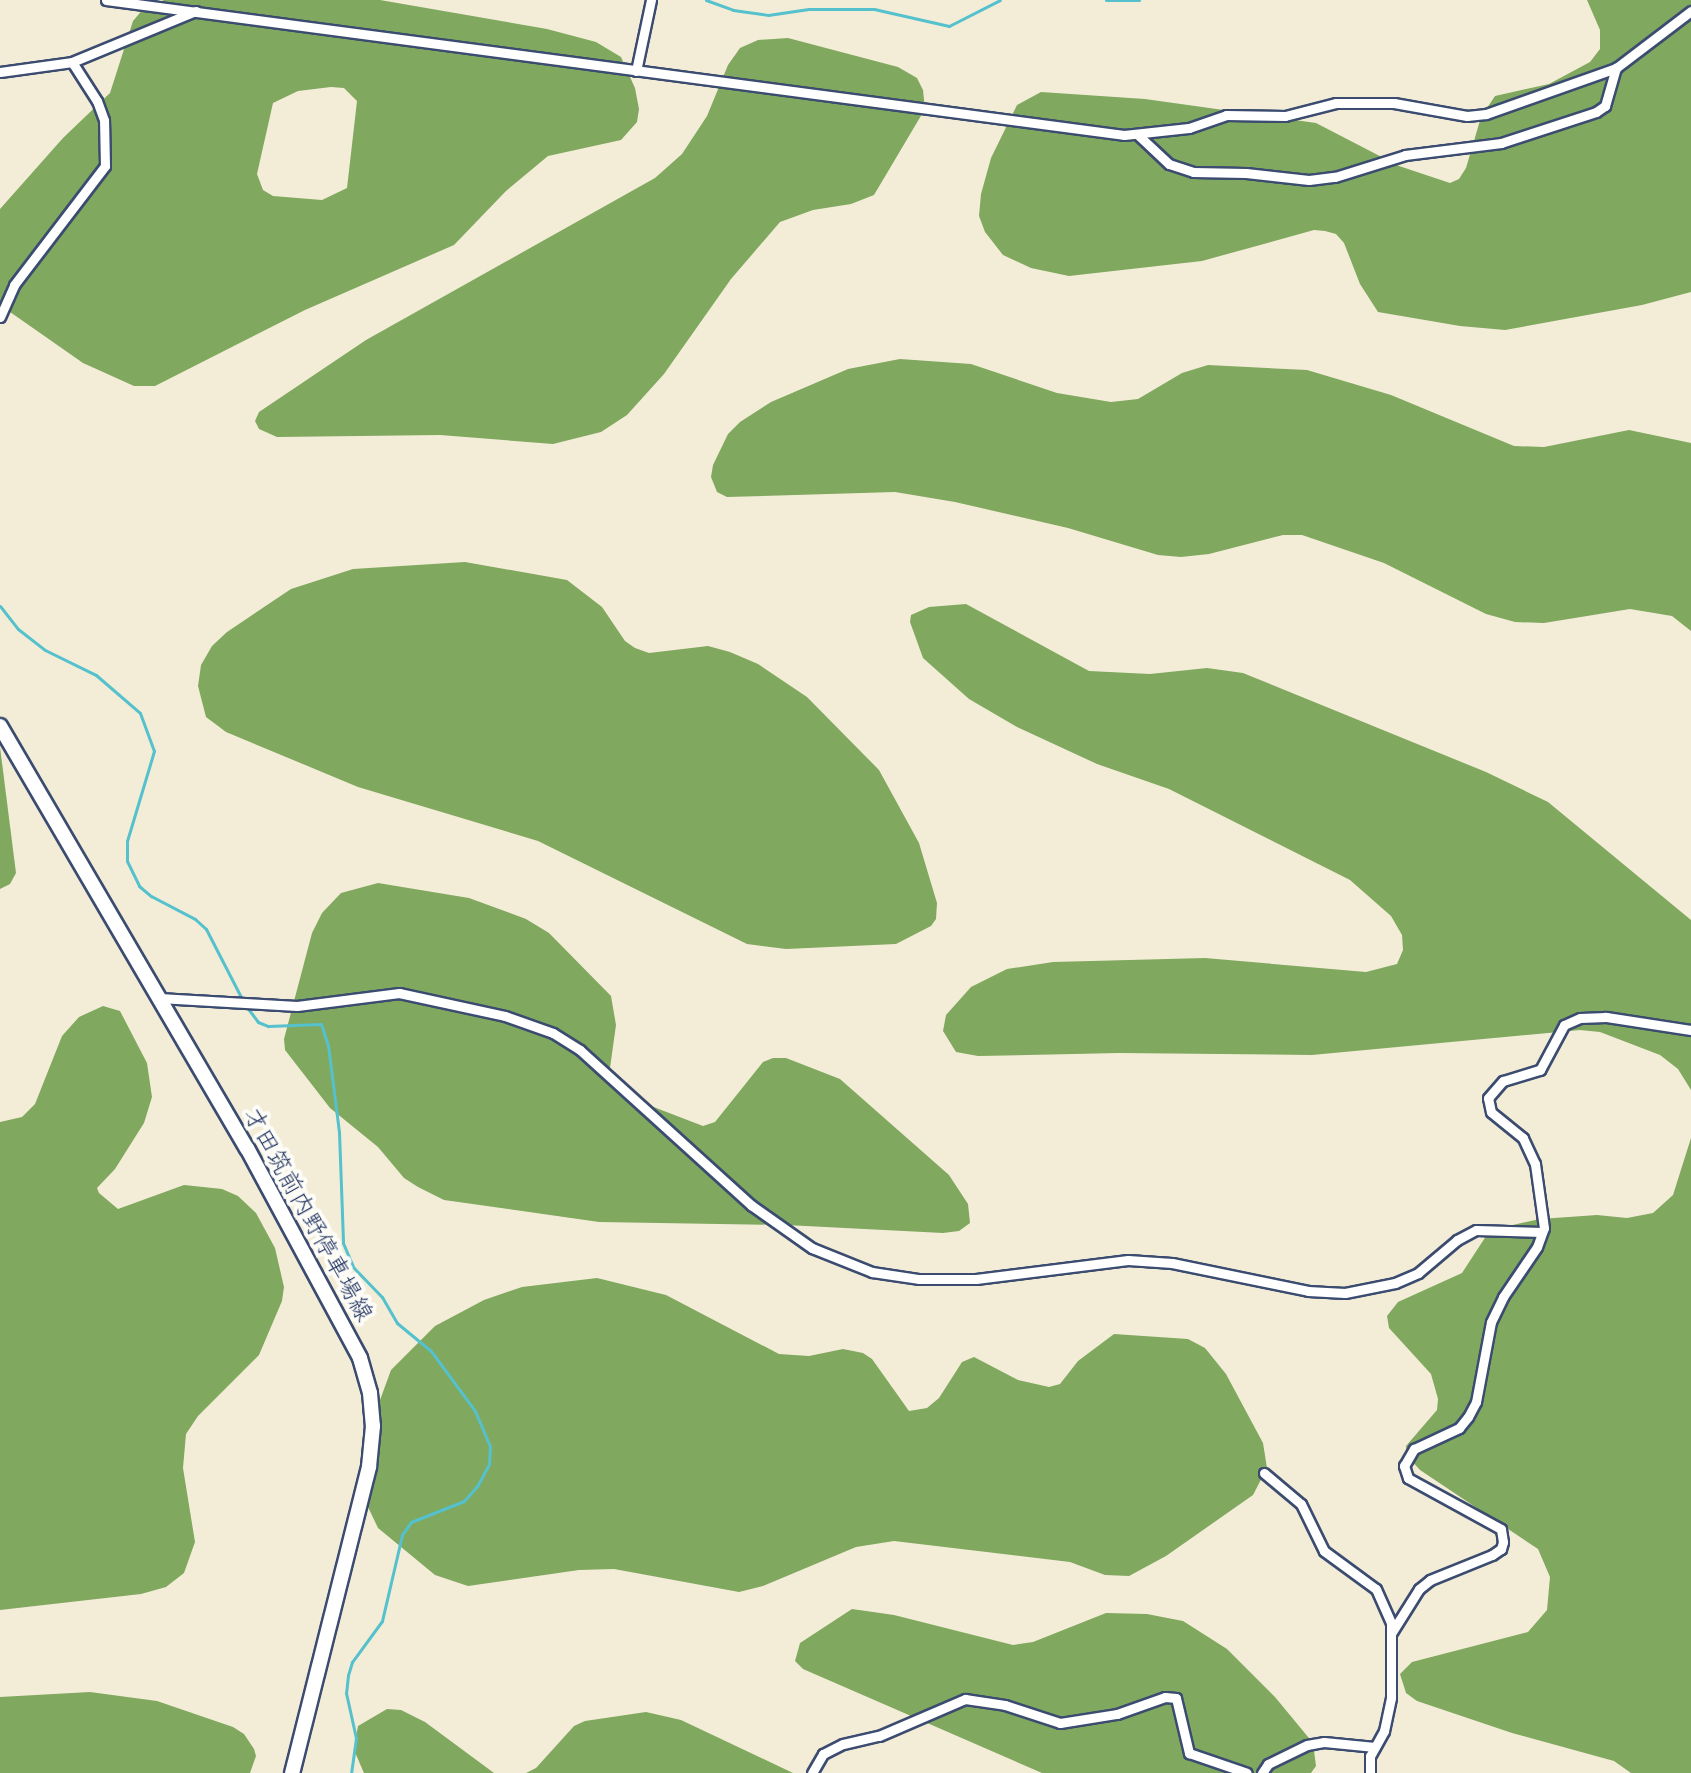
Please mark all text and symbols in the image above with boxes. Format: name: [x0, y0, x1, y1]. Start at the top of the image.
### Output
street label: 才田筑前内野停車場線: [236, 1103, 378, 1327]

